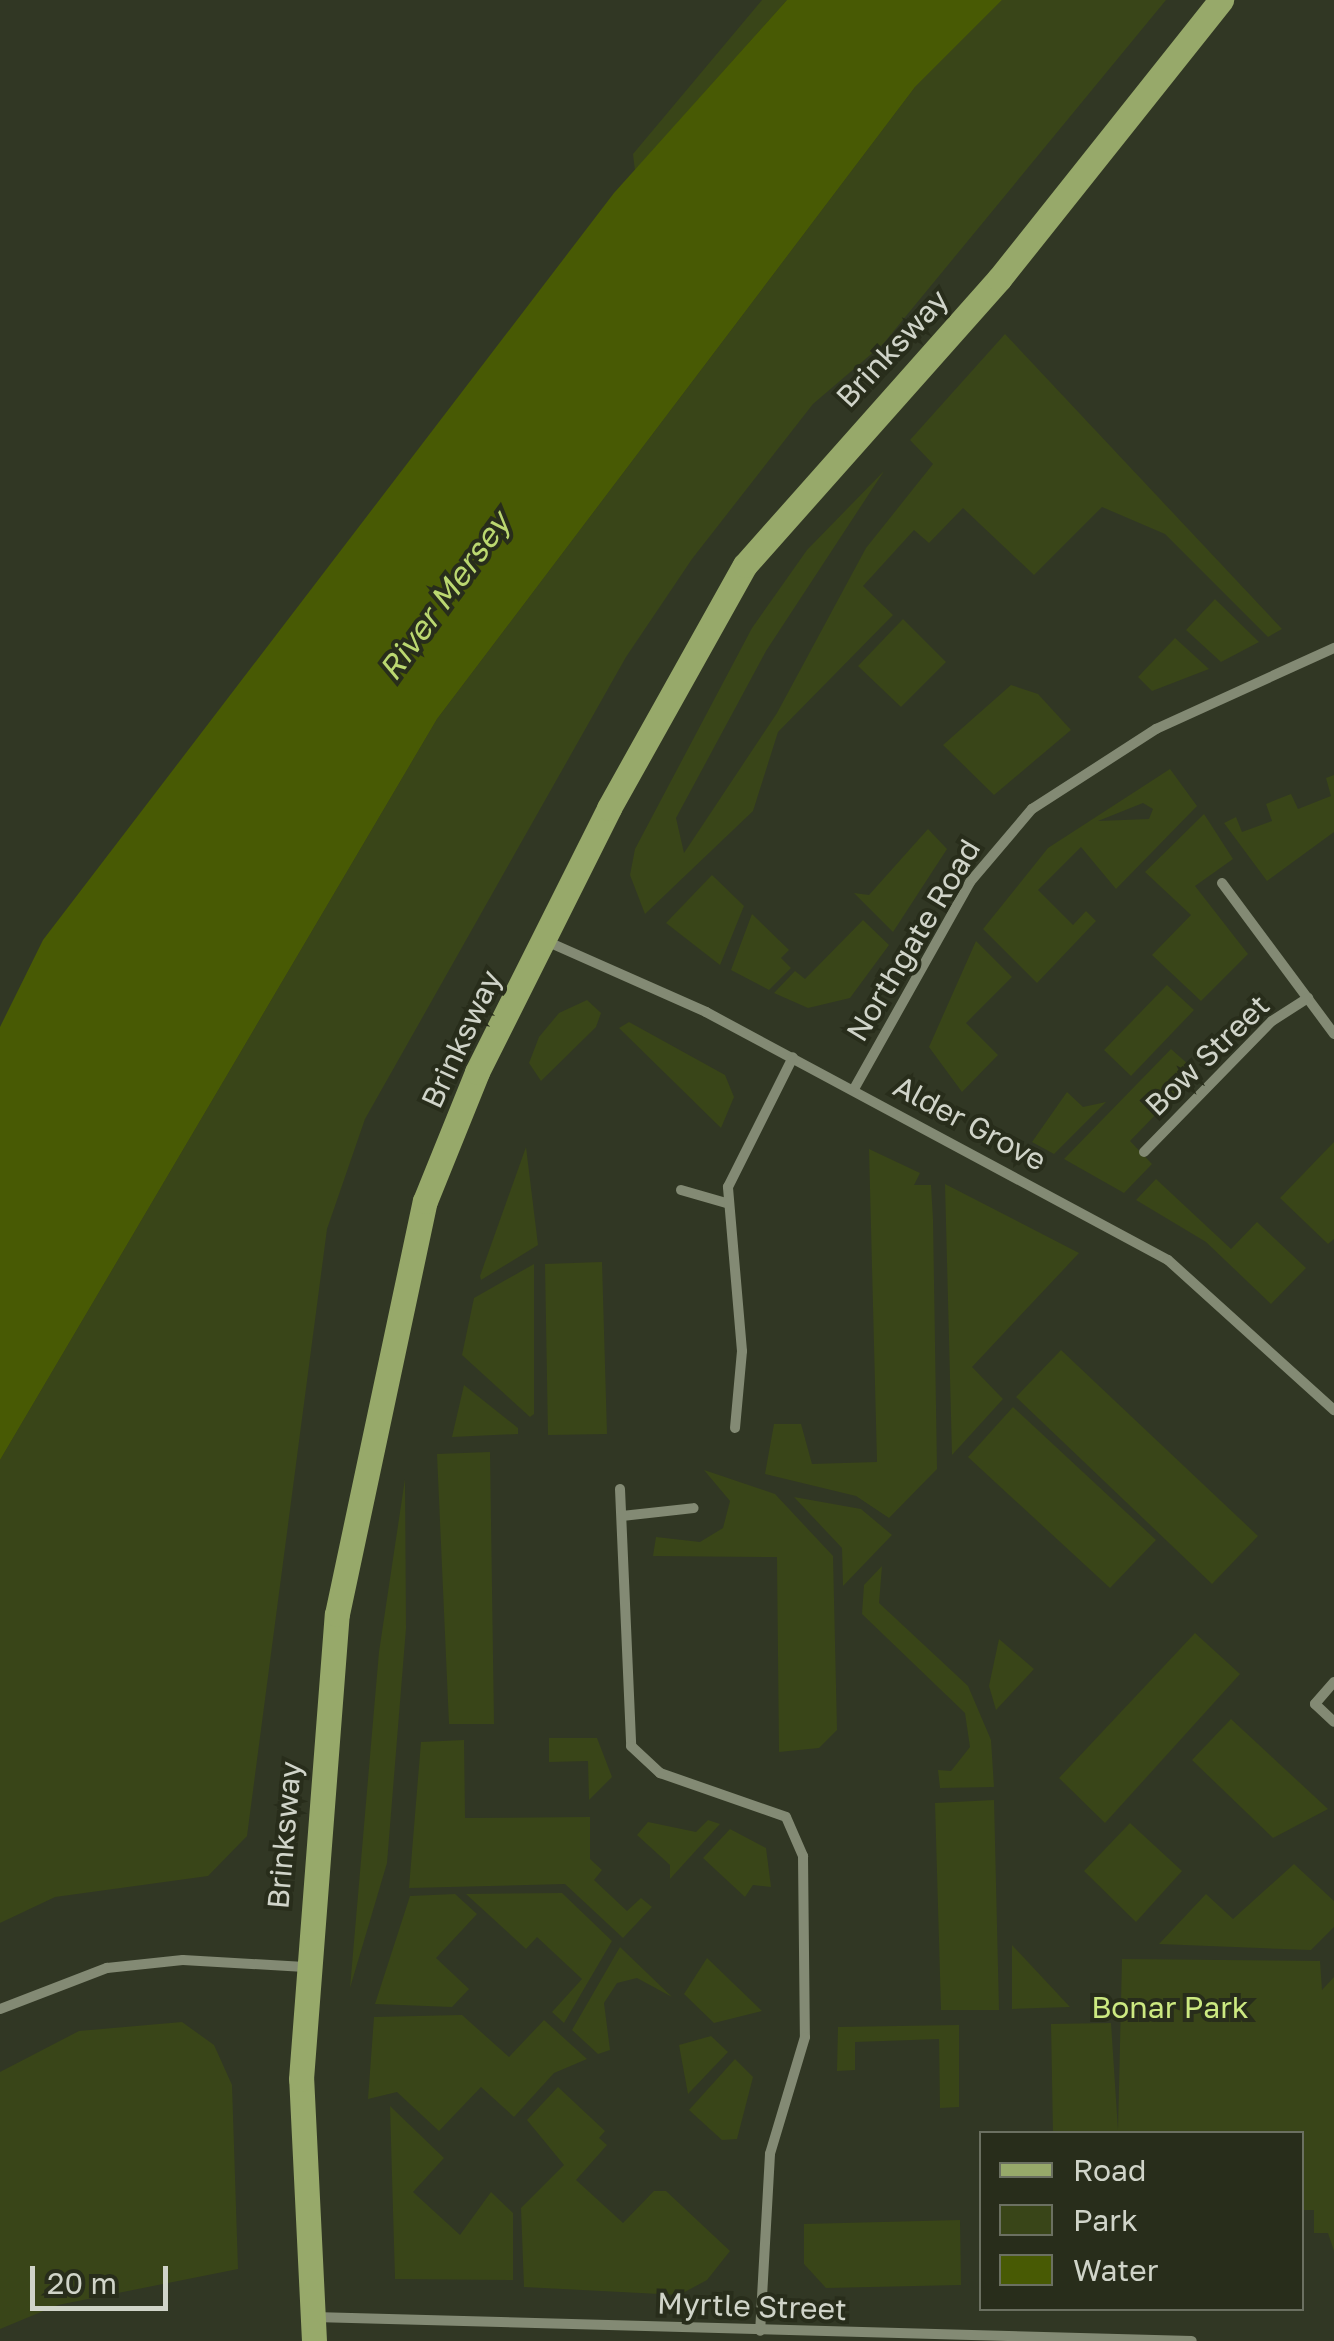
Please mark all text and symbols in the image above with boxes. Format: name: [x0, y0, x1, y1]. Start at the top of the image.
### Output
street label: Brinksway: [828, 282, 956, 414]
water label: River Mersey: [370, 505, 518, 687]
street label: Northgate Road: [839, 833, 987, 1047]
street label: Brinksway: [413, 964, 509, 1114]
street label: Bow Street: [1138, 987, 1276, 1123]
street label: Alder Grove: [888, 1068, 1052, 1178]
street label: Brinksway: [260, 1760, 308, 1910]
park label: Bonar Park: [1091, 1989, 1249, 2025]
legend: [979, 2131, 1304, 2311]
text: Road: [1073, 2152, 1147, 2188]
text: Park: [1073, 2202, 1138, 2238]
scale bar: [35, 2246, 172, 2308]
text: Water: [1073, 2252, 1158, 2288]
text: 20 m: [47, 2265, 117, 2301]
street label: Myrtle Street: [656, 2285, 848, 2327]

